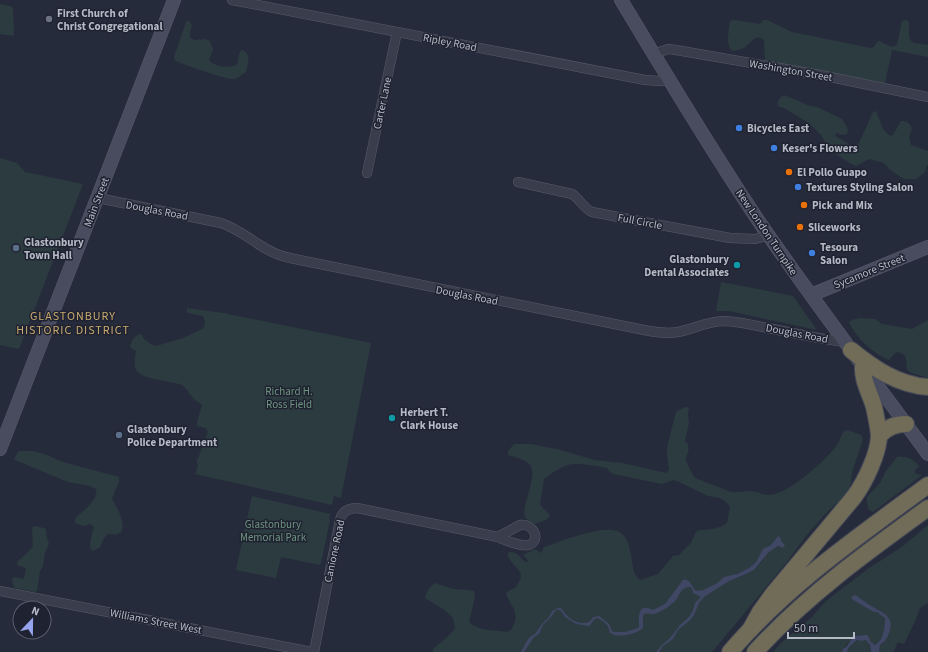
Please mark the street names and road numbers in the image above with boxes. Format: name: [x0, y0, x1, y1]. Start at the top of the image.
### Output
street label: Ripley Road: [422, 30, 478, 55]
street label: Washington Street: [748, 56, 834, 85]
street label: Carter Lane: [370, 75, 395, 131]
street label: Main Street: [80, 175, 113, 229]
street label: New London Turnpike: [732, 186, 801, 279]
street label: Douglas Road: [125, 197, 189, 224]
street label: Full Circle: [616, 210, 664, 233]
street label: Sycamore Street: [831, 250, 907, 293]
street label: Douglas Road: [435, 282, 499, 309]
street label: Douglas Road: [765, 320, 829, 347]
street label: Canione Road: [321, 518, 348, 584]
street label: Williams Street West: [109, 605, 203, 638]

